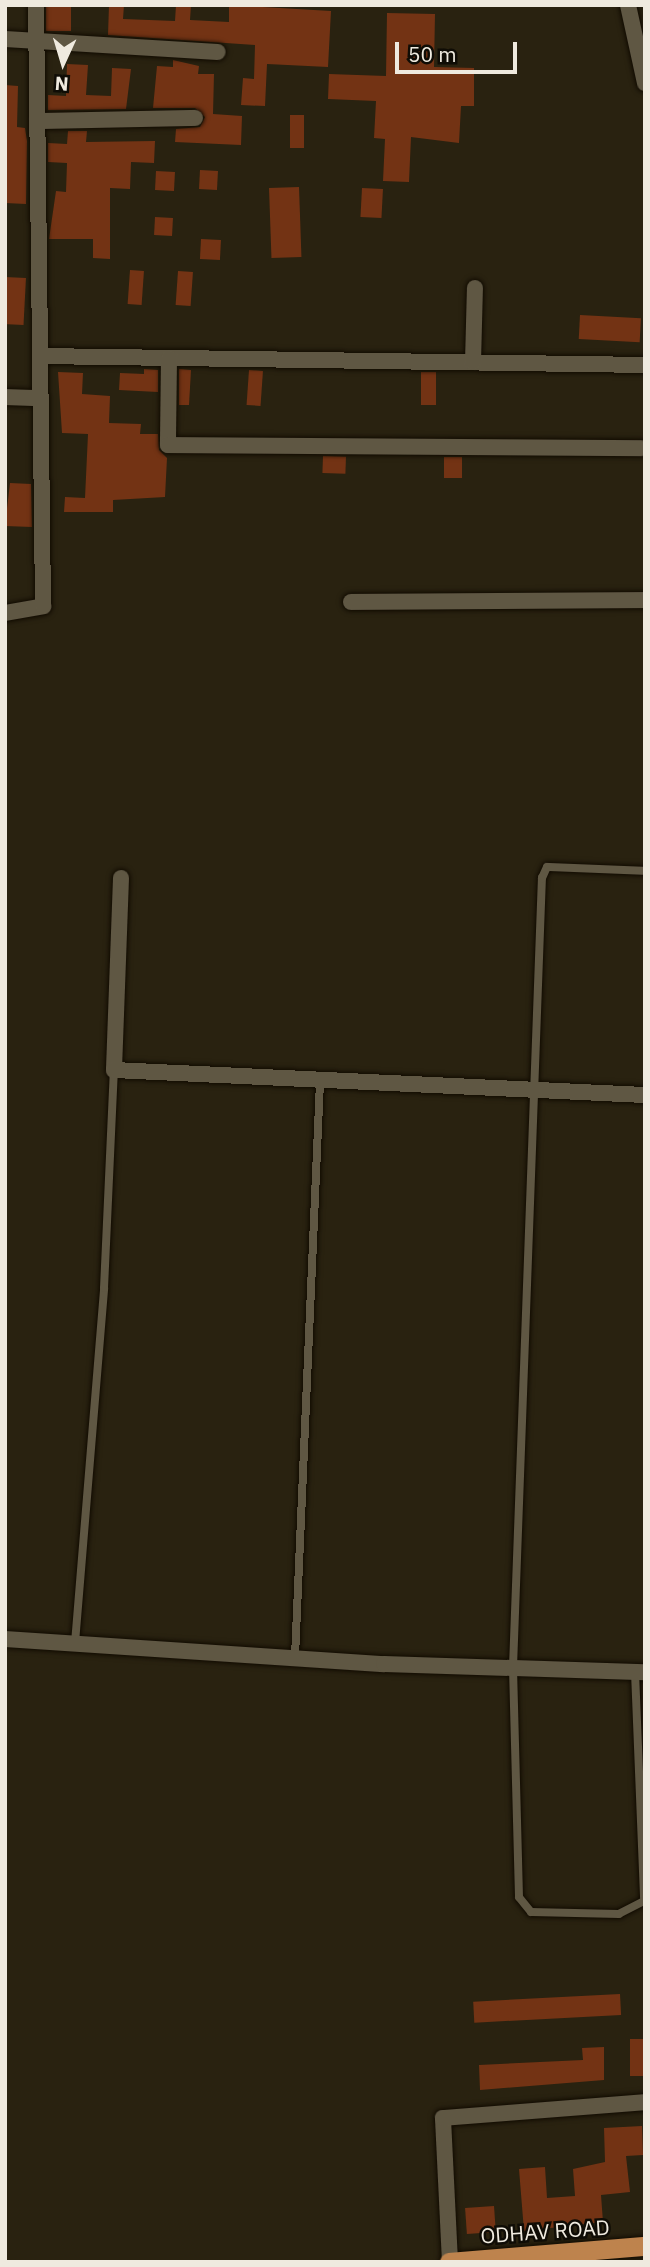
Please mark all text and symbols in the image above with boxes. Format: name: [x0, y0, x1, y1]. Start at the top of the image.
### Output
north arrow: [28, 28, 98, 98]
scale bar: [398, 28, 520, 72]
text: 50 m: [408, 40, 457, 68]
text: N: [54, 71, 69, 96]
street label: ODHAV ROAD: [480, 2214, 610, 2248]

